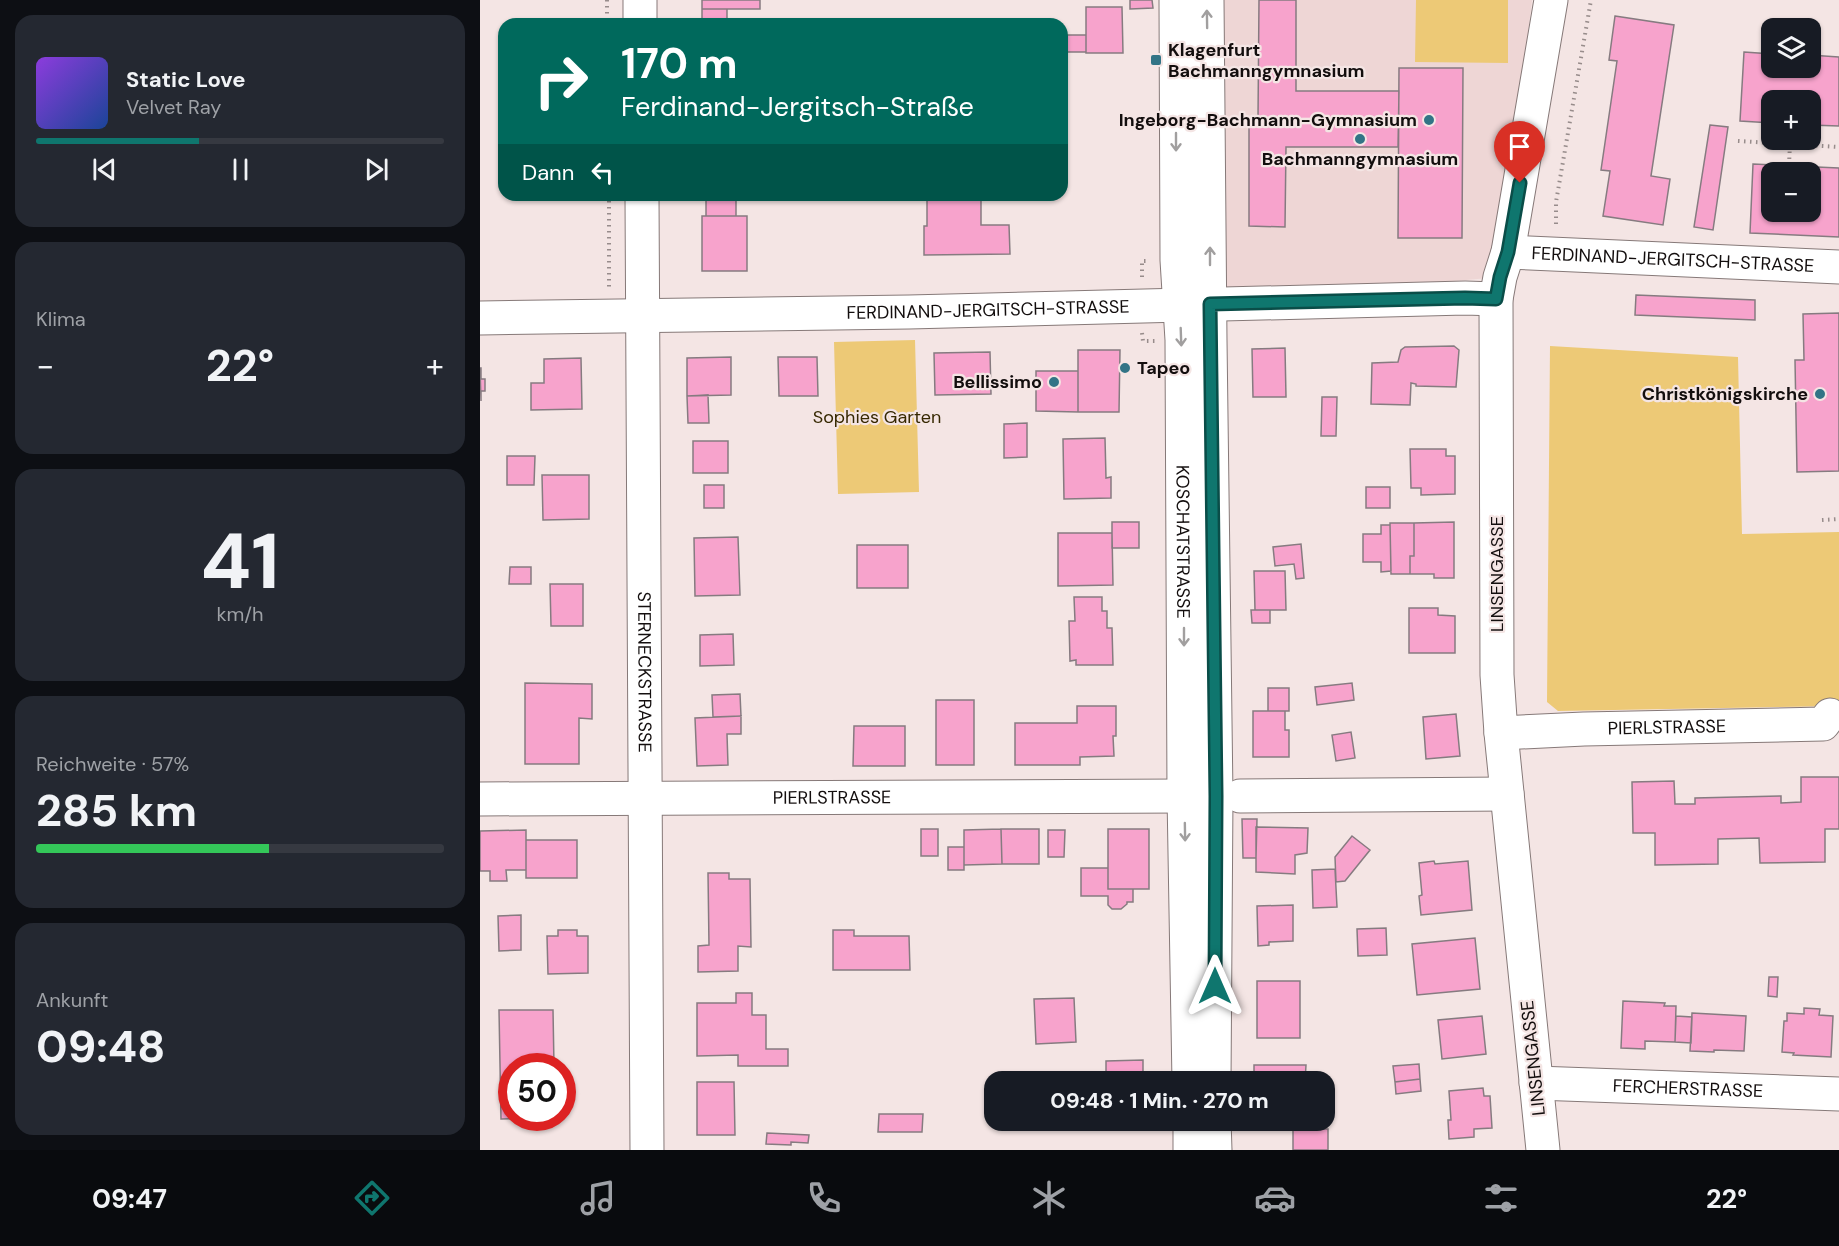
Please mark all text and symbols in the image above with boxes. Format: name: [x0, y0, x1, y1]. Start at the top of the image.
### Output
one-way arrow: [1201, 10, 1213, 30]
map controls: [1761, 18, 1821, 222]
button: layers: [1761, 18, 1821, 78]
text: 170 m: [621, 36, 738, 91]
place label: Klagenfurt Bachmanngymnasium: [1168, 38, 1365, 83]
icon: right: [522, 42, 600, 120]
marker: Klagenfurt Bachmanngymnasium: [1149, 53, 1163, 67]
text: Static Love: [126, 65, 246, 94]
text: Ferdinand-Jergitsch-Straße: [621, 89, 974, 124]
button: +: [1761, 90, 1821, 150]
text: Velvet Ray: [126, 94, 221, 120]
place label: Ingeborg-Bachmann-Gymnasium: [1119, 108, 1417, 132]
marker: Ingeborg-Bachmann-Gymnasium: [1422, 113, 1436, 127]
pin: [1494, 121, 1545, 183]
icon: arrive: [1503, 130, 1536, 163]
one-way arrow: [1170, 132, 1182, 152]
marker: Bachmanngymnasium: [1353, 132, 1367, 146]
place label: Bachmanngymnasium: [1262, 147, 1458, 171]
icon: previous: [88, 153, 121, 186]
icon: pause: [224, 153, 257, 186]
icon: next: [360, 153, 393, 186]
icon: left: [586, 156, 619, 189]
text: Dann: [522, 158, 574, 187]
button: −: [1761, 162, 1821, 222]
street label: FERDINAND-JERGITSCH-STRASSE: [1531, 241, 1815, 278]
one-way arrow: [1204, 247, 1216, 267]
street label: FERDINAND-JERGITSCH-STRASSE: [846, 294, 1130, 325]
text: Klima: [36, 306, 86, 332]
one-way arrow: [1176, 327, 1187, 347]
text: 22°: [206, 336, 274, 395]
text: −: [36, 344, 54, 387]
text: +: [426, 344, 444, 387]
place label: Tapeo: [1137, 356, 1190, 380]
marker: Tapeo: [1118, 361, 1132, 375]
place label: Bellissimo: [953, 370, 1042, 394]
marker: Bellissimo: [1047, 375, 1061, 389]
place label: Christkönigskirche: [1642, 382, 1808, 406]
marker: Christkönigskirche: [1813, 387, 1827, 401]
park label: Sophies Garten: [813, 405, 941, 429]
street label: KOSCHATSTRASSE: [1171, 465, 1195, 619]
text: 41: [200, 511, 280, 612]
street label: LINSENGASSE: [1485, 516, 1509, 632]
street label: STERNECKSTRASSE: [632, 591, 657, 753]
text: km/h: [216, 601, 264, 627]
one-way arrow: [1178, 627, 1190, 647]
street label: PIERLSTRASSE: [1607, 714, 1726, 741]
text: Reichweite · 57%: [36, 751, 189, 777]
text: 285 km: [36, 781, 197, 840]
street label: PIERLSTRASSE: [773, 785, 891, 810]
one-way arrow: [1179, 822, 1191, 842]
position arrow: [1183, 954, 1247, 1018]
text: Ankunft: [36, 987, 108, 1013]
street label: LINSENGASSE: [1515, 999, 1551, 1117]
text: 09:48: [36, 1017, 165, 1076]
speed limit sign: 50: [498, 1053, 576, 1131]
street label: FERCHERSTRASSE: [1612, 1074, 1764, 1103]
text: 09:48 · 1 Min. · 270 m: [1050, 1086, 1269, 1115]
icon: directions: [351, 1177, 393, 1219]
icon: music: [577, 1177, 619, 1219]
icon: phone: [803, 1177, 845, 1219]
icon: climate: [1028, 1177, 1070, 1219]
icon: car: [1254, 1177, 1296, 1219]
icon: filters: [1480, 1177, 1522, 1219]
text: 09:47: [92, 1181, 167, 1216]
text: 22°: [1706, 1181, 1747, 1216]

